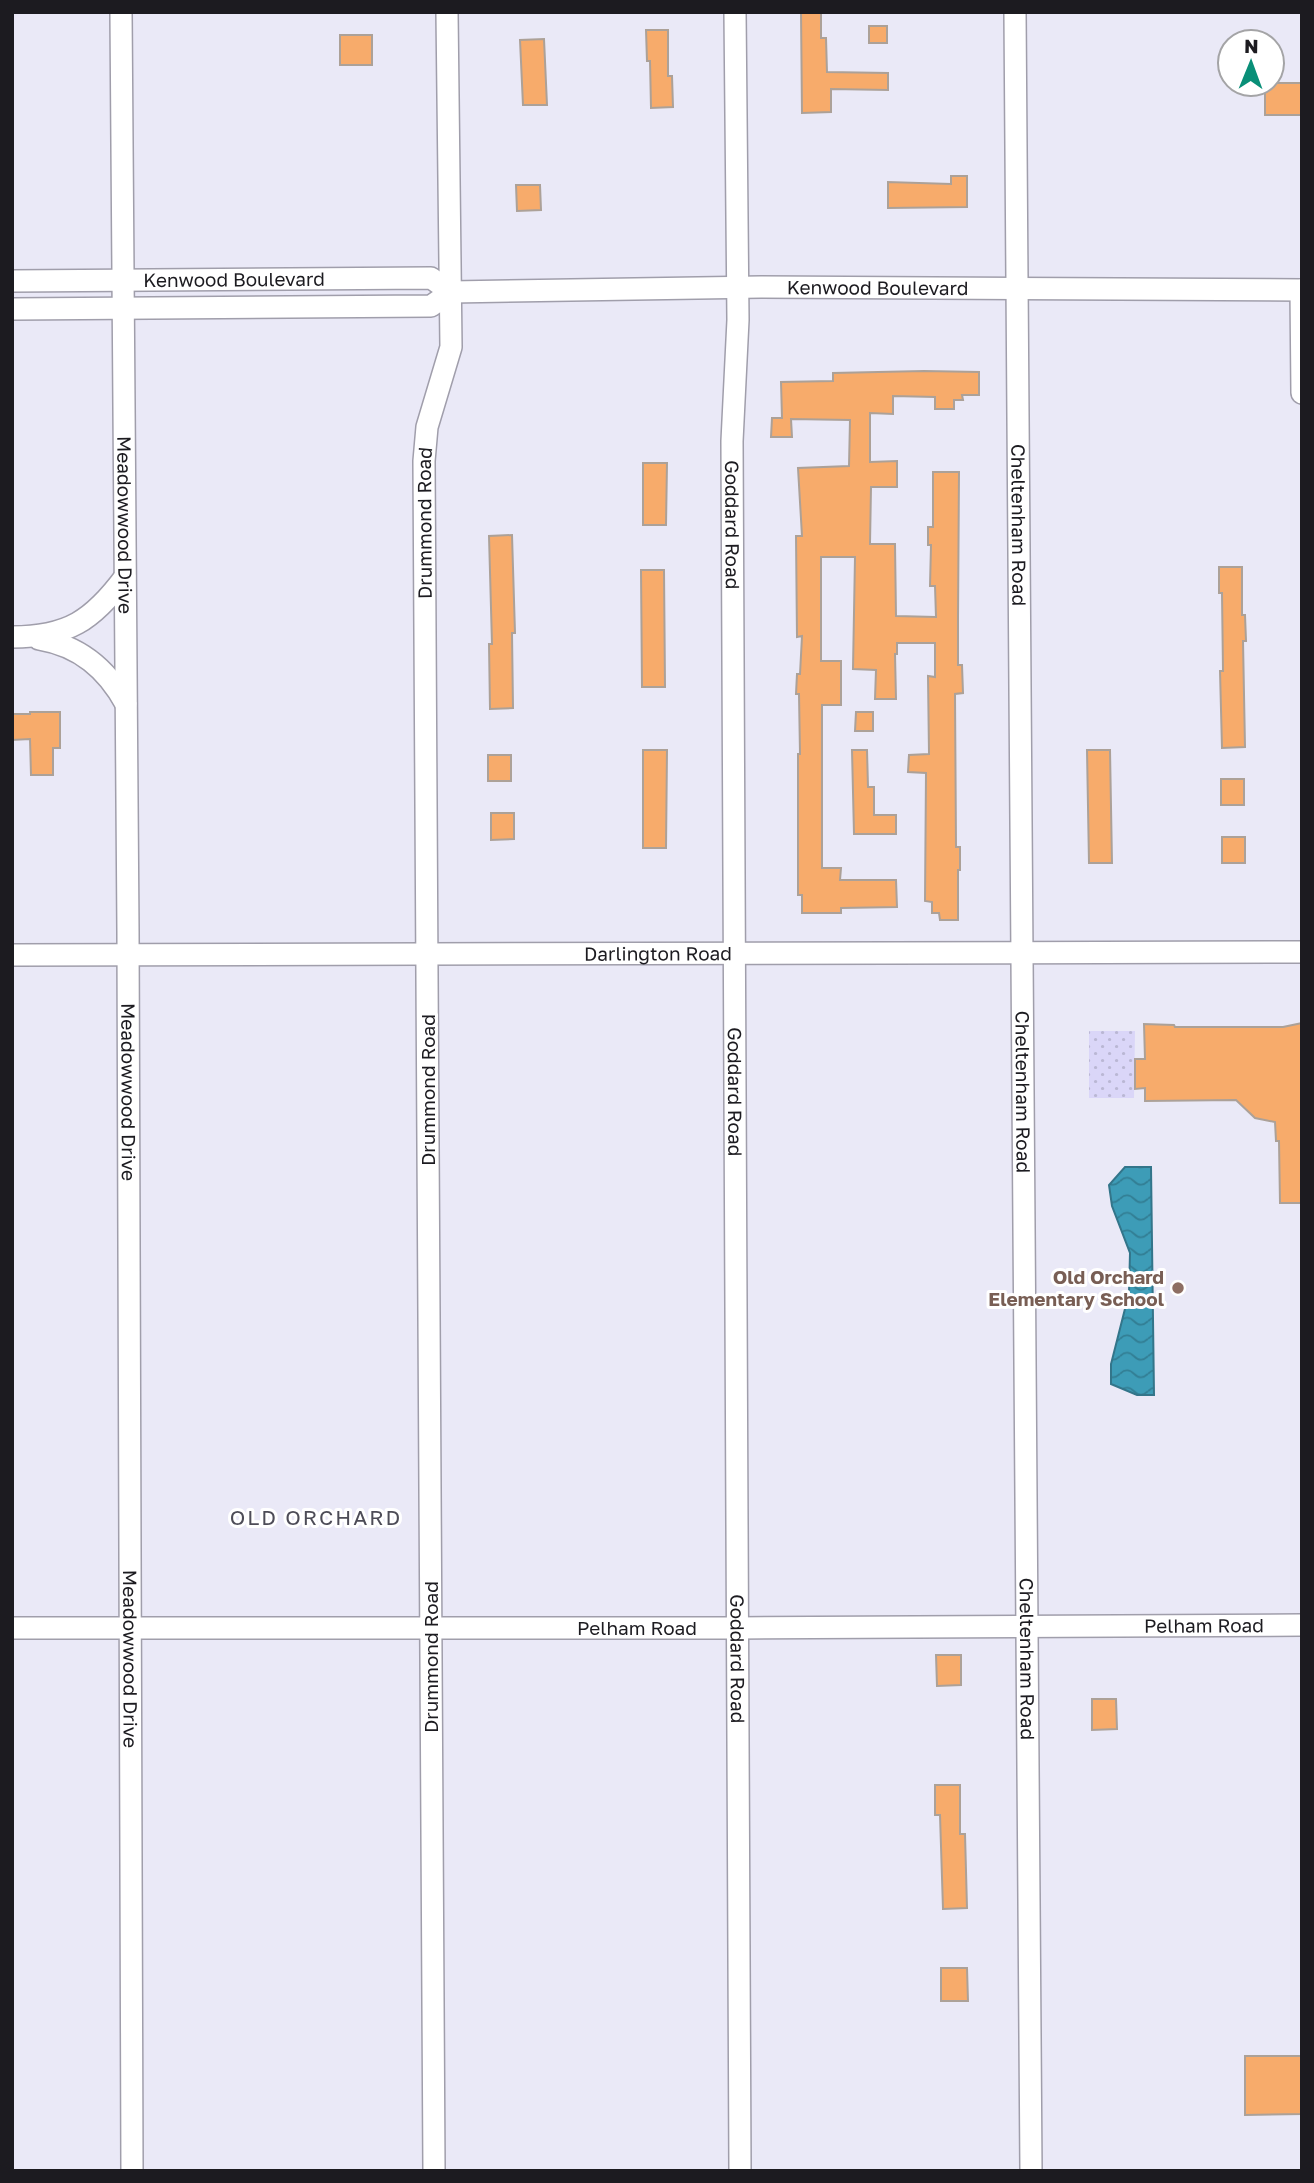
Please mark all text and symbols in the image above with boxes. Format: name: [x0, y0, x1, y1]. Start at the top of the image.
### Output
north arrow: [1216, 28, 1286, 98]
text: N: [1244, 34, 1259, 57]
street label: Kenwood Boulevard: [143, 267, 325, 291]
street label: Kenwood Boulevard: [787, 275, 968, 299]
street label: Meadowwood Drive: [113, 436, 138, 614]
street label: Cheltenham Road: [1007, 444, 1031, 606]
street label: Drummond Road: [412, 446, 436, 599]
street label: Goddard Road: [721, 460, 745, 589]
street label: Darlington Road: [584, 941, 732, 965]
street label: Meadowwood Drive: [117, 1003, 141, 1181]
street label: Cheltenham Road: [1011, 1011, 1036, 1173]
street label: Drummond Road: [416, 1014, 439, 1166]
street label: Goddard Road: [724, 1027, 747, 1156]
place label: Old Orchard Elementary School: [988, 1265, 1164, 1310]
marker: Old Orchard Elementary School: [1170, 1280, 1186, 1296]
district label: OLD ORCHARD: [230, 1504, 402, 1530]
street label: Meadowwood Drive: [119, 1570, 143, 1748]
street label: Cheltenham Road: [1016, 1578, 1040, 1740]
street label: Drummond Road: [419, 1581, 442, 1733]
street label: Goddard Road: [726, 1594, 750, 1723]
street label: Pelham Road: [1144, 1613, 1264, 1637]
street label: Pelham Road: [577, 1616, 697, 1639]

